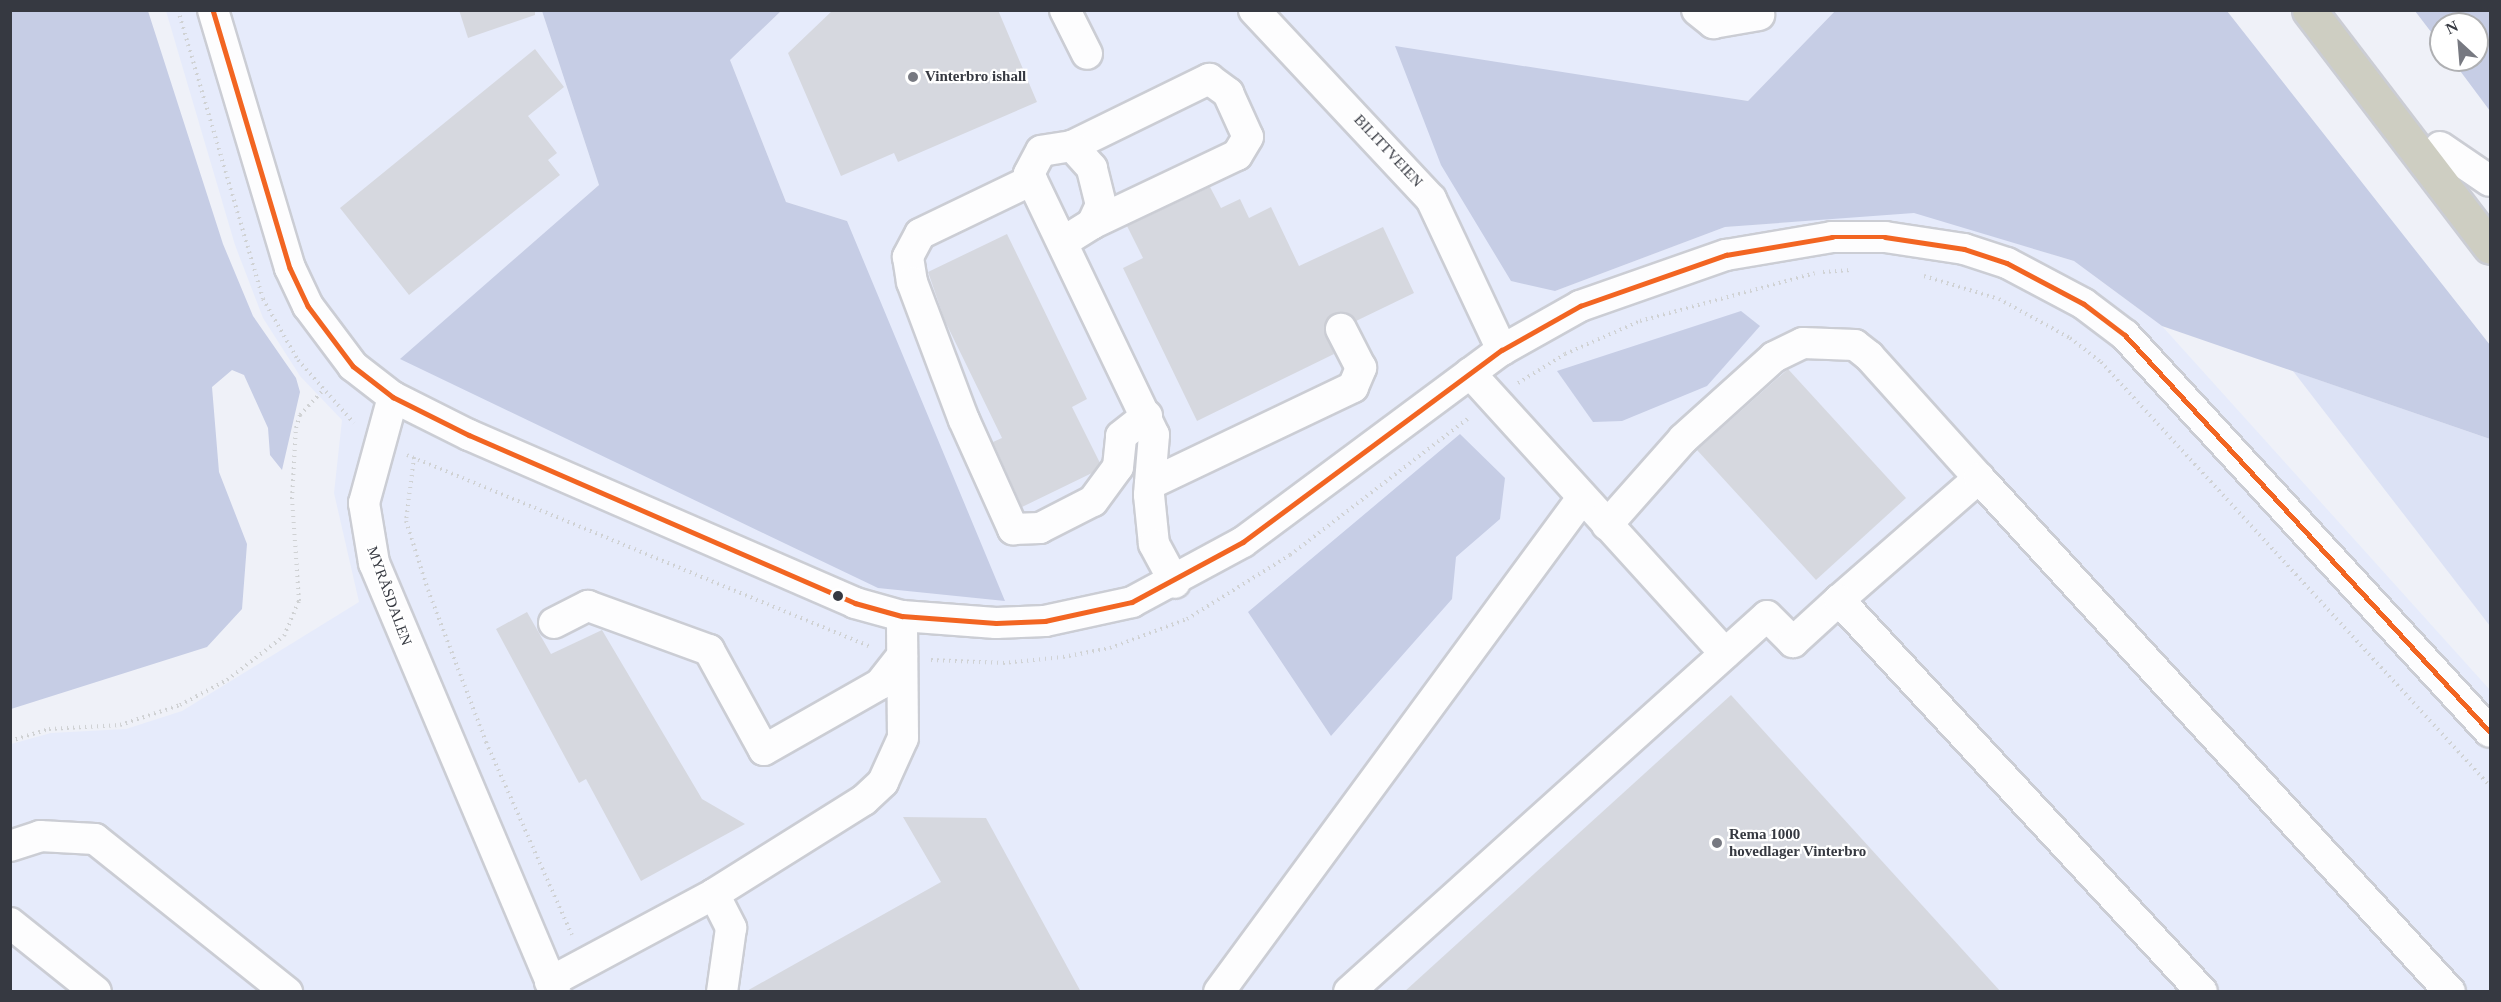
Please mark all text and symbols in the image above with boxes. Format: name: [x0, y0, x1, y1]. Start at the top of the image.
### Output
north arrow: [2429, 12, 2489, 72]
text: N: [2443, 17, 2461, 37]
place label: Vinterbro ishall: [925, 68, 1026, 86]
marker: Vinterbro ishall: [906, 70, 920, 84]
street label: BILITTVEIEN: [1350, 111, 1426, 191]
street label: MYRÅSDALEN: [363, 544, 415, 648]
unlabelled marker: [832, 590, 844, 602]
place label: Rema 1000 hovedlager Vinterbro: [1729, 825, 1867, 860]
marker: Rema 1000 hovedlager Vinterbro: [1710, 836, 1724, 850]

